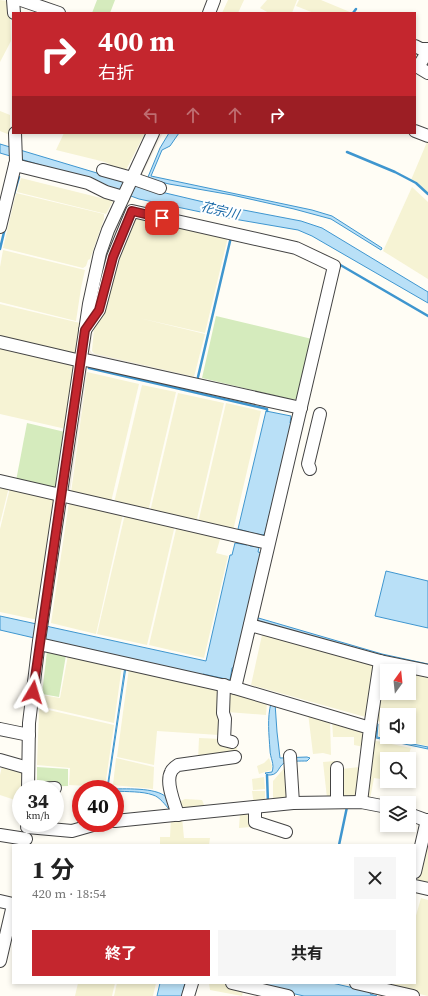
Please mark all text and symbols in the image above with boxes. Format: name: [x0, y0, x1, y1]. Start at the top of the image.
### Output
text: 400 m: [98, 22, 175, 60]
icon: right: [32, 28, 84, 80]
text: 右折: [98, 60, 134, 85]
icon: left: [140, 104, 162, 126]
icon: ahead: [182, 104, 204, 126]
icon: ahead: [224, 104, 246, 126]
icon: right: [266, 104, 288, 126]
water label: 花宗川: [199, 198, 243, 224]
pin: [145, 201, 179, 235]
icon: arrive: [151, 207, 173, 229]
north arrow: [380, 664, 416, 700]
map controls: [380, 664, 416, 832]
position arrow: [12, 671, 54, 713]
button: sound: [380, 708, 416, 744]
button: search: [380, 752, 416, 788]
speed limit sign: 40: [72, 780, 124, 832]
text: 34: [27, 787, 49, 815]
button: layers: [380, 796, 416, 832]
text: km/h: [26, 809, 50, 822]
text: 1 分: [32, 853, 74, 886]
button: close: [354, 857, 396, 899]
text: 420 m · 18:54: [32, 885, 106, 902]
button: 終了: [32, 930, 210, 976]
button: 共有: [218, 930, 396, 976]

